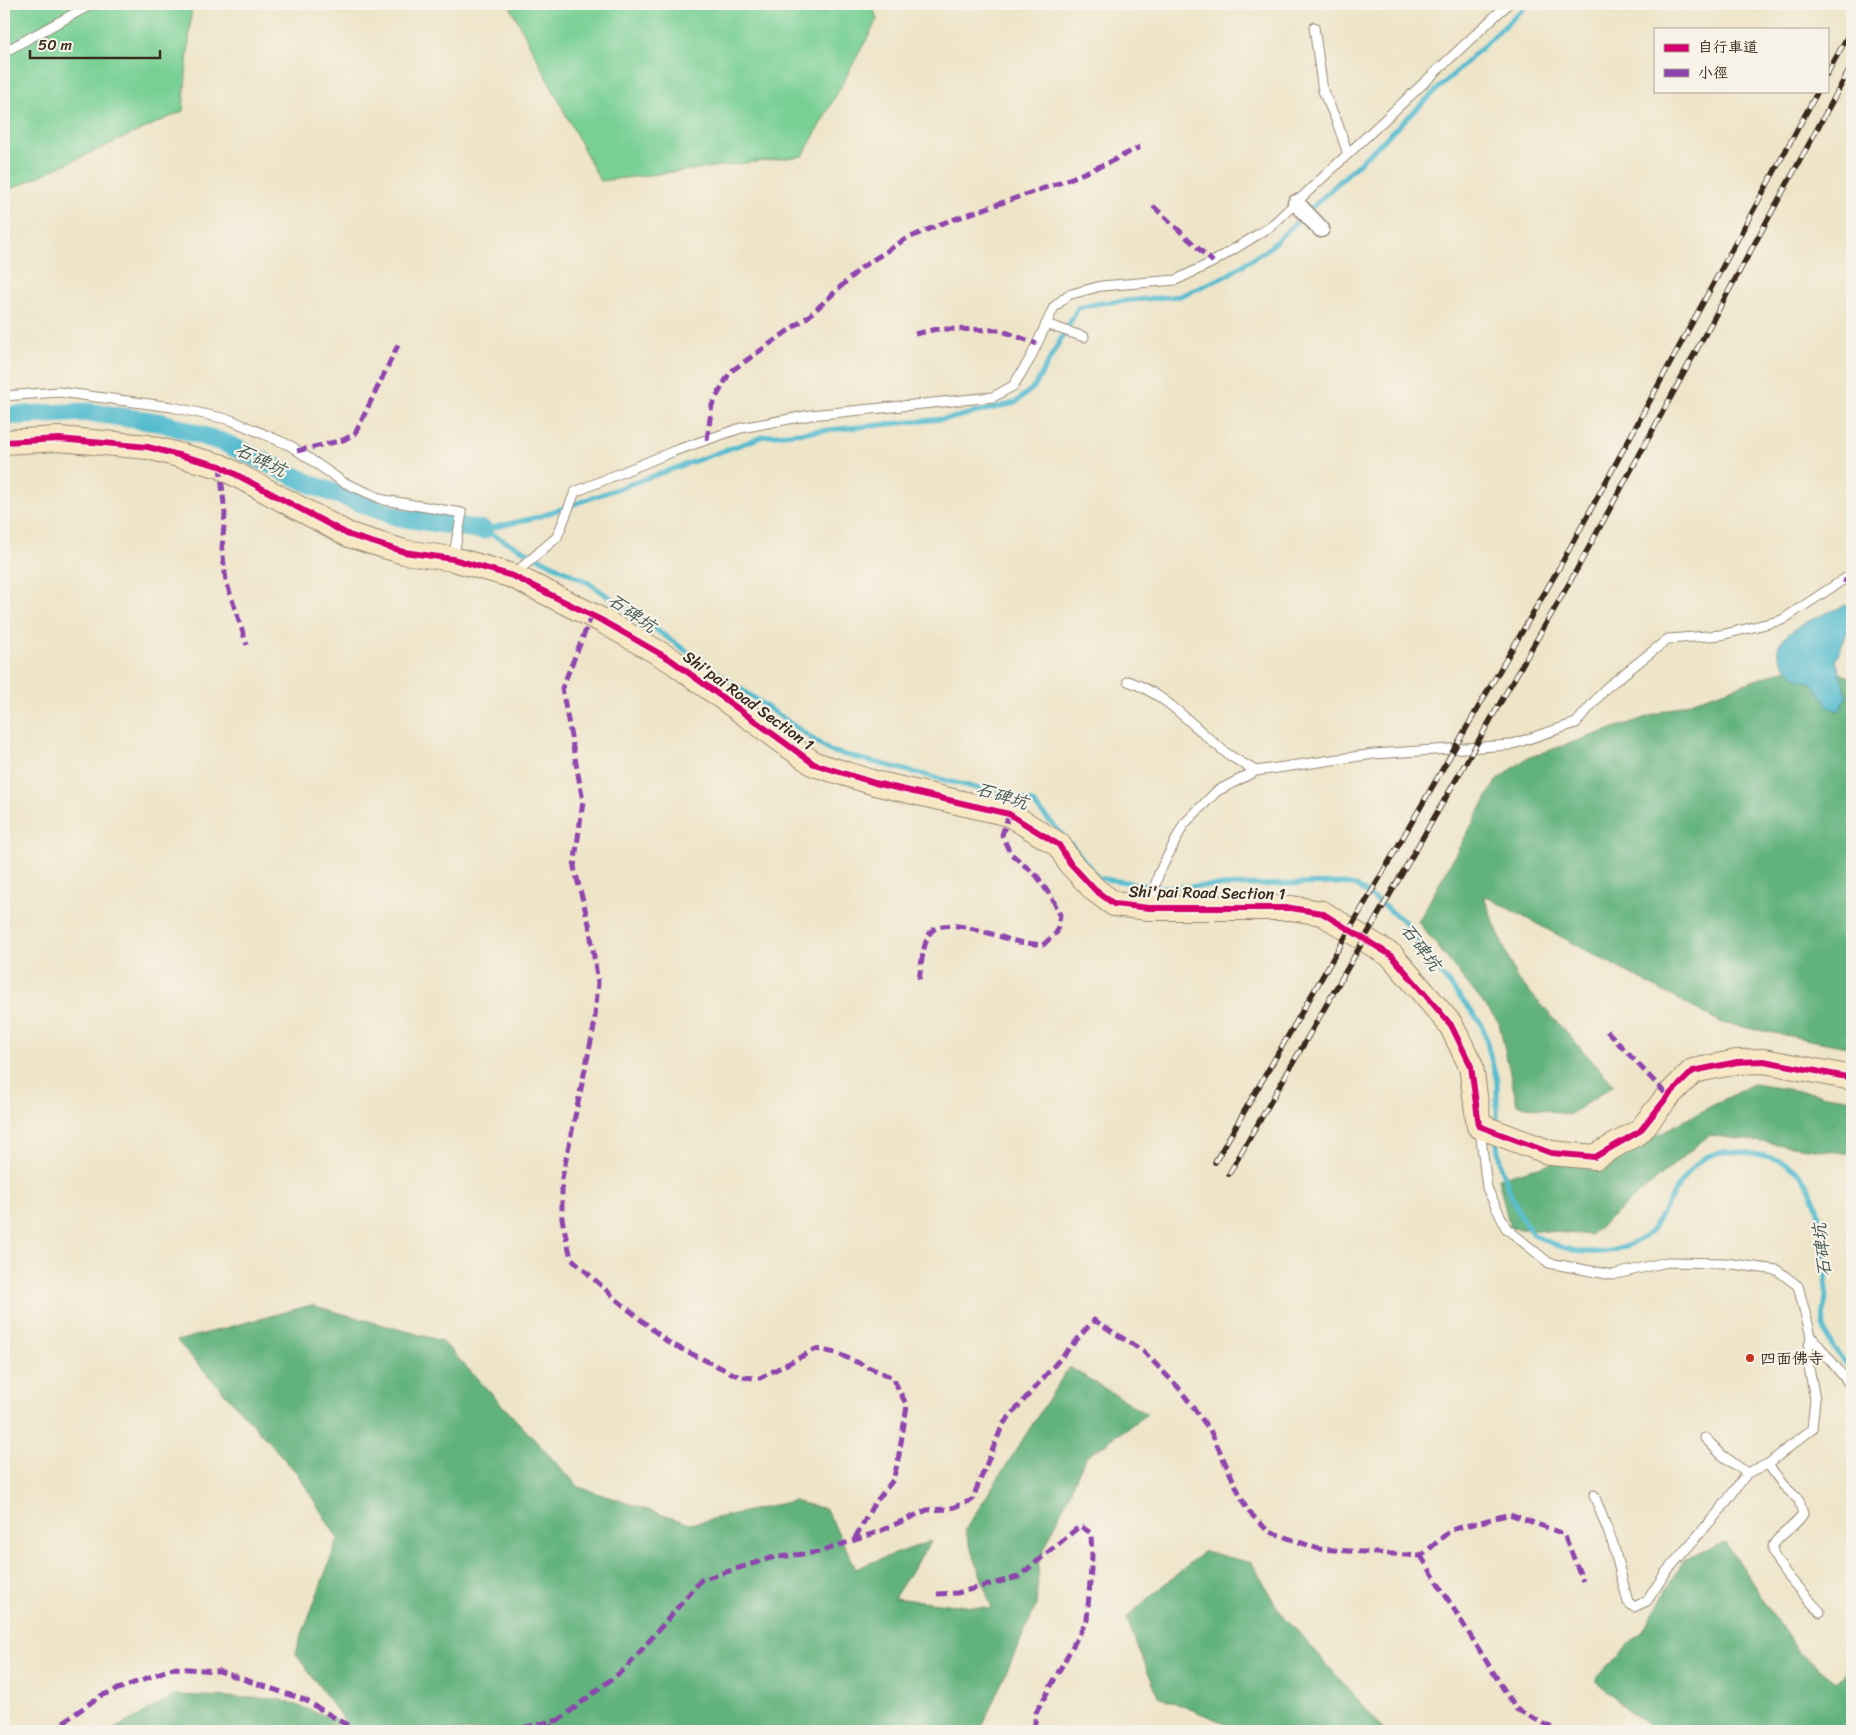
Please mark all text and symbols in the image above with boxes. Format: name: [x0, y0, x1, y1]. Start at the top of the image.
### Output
scale bar: [30, 28, 160, 60]
legend: [1654, 28, 1828, 92]
text: 50 m: [38, 32, 73, 58]
text: 自行車道: [1698, 34, 1758, 60]
text: 小徑: [1698, 60, 1728, 86]
water label: 石碑坑: [230, 434, 294, 487]
water label: 石碑坑: [601, 584, 665, 643]
street label: Shi'pai Road Section 1: [677, 643, 821, 758]
water label: 石碑坑: [972, 773, 1034, 820]
street label: Shi'pai Road Section 1: [1128, 877, 1286, 908]
water label: 石碑坑: [1392, 916, 1451, 980]
water label: 石碑坑: [1803, 1219, 1841, 1279]
place label: 四面佛寺: [1760, 1344, 1824, 1373]
marker: 四面佛寺: [1744, 1352, 1756, 1364]

